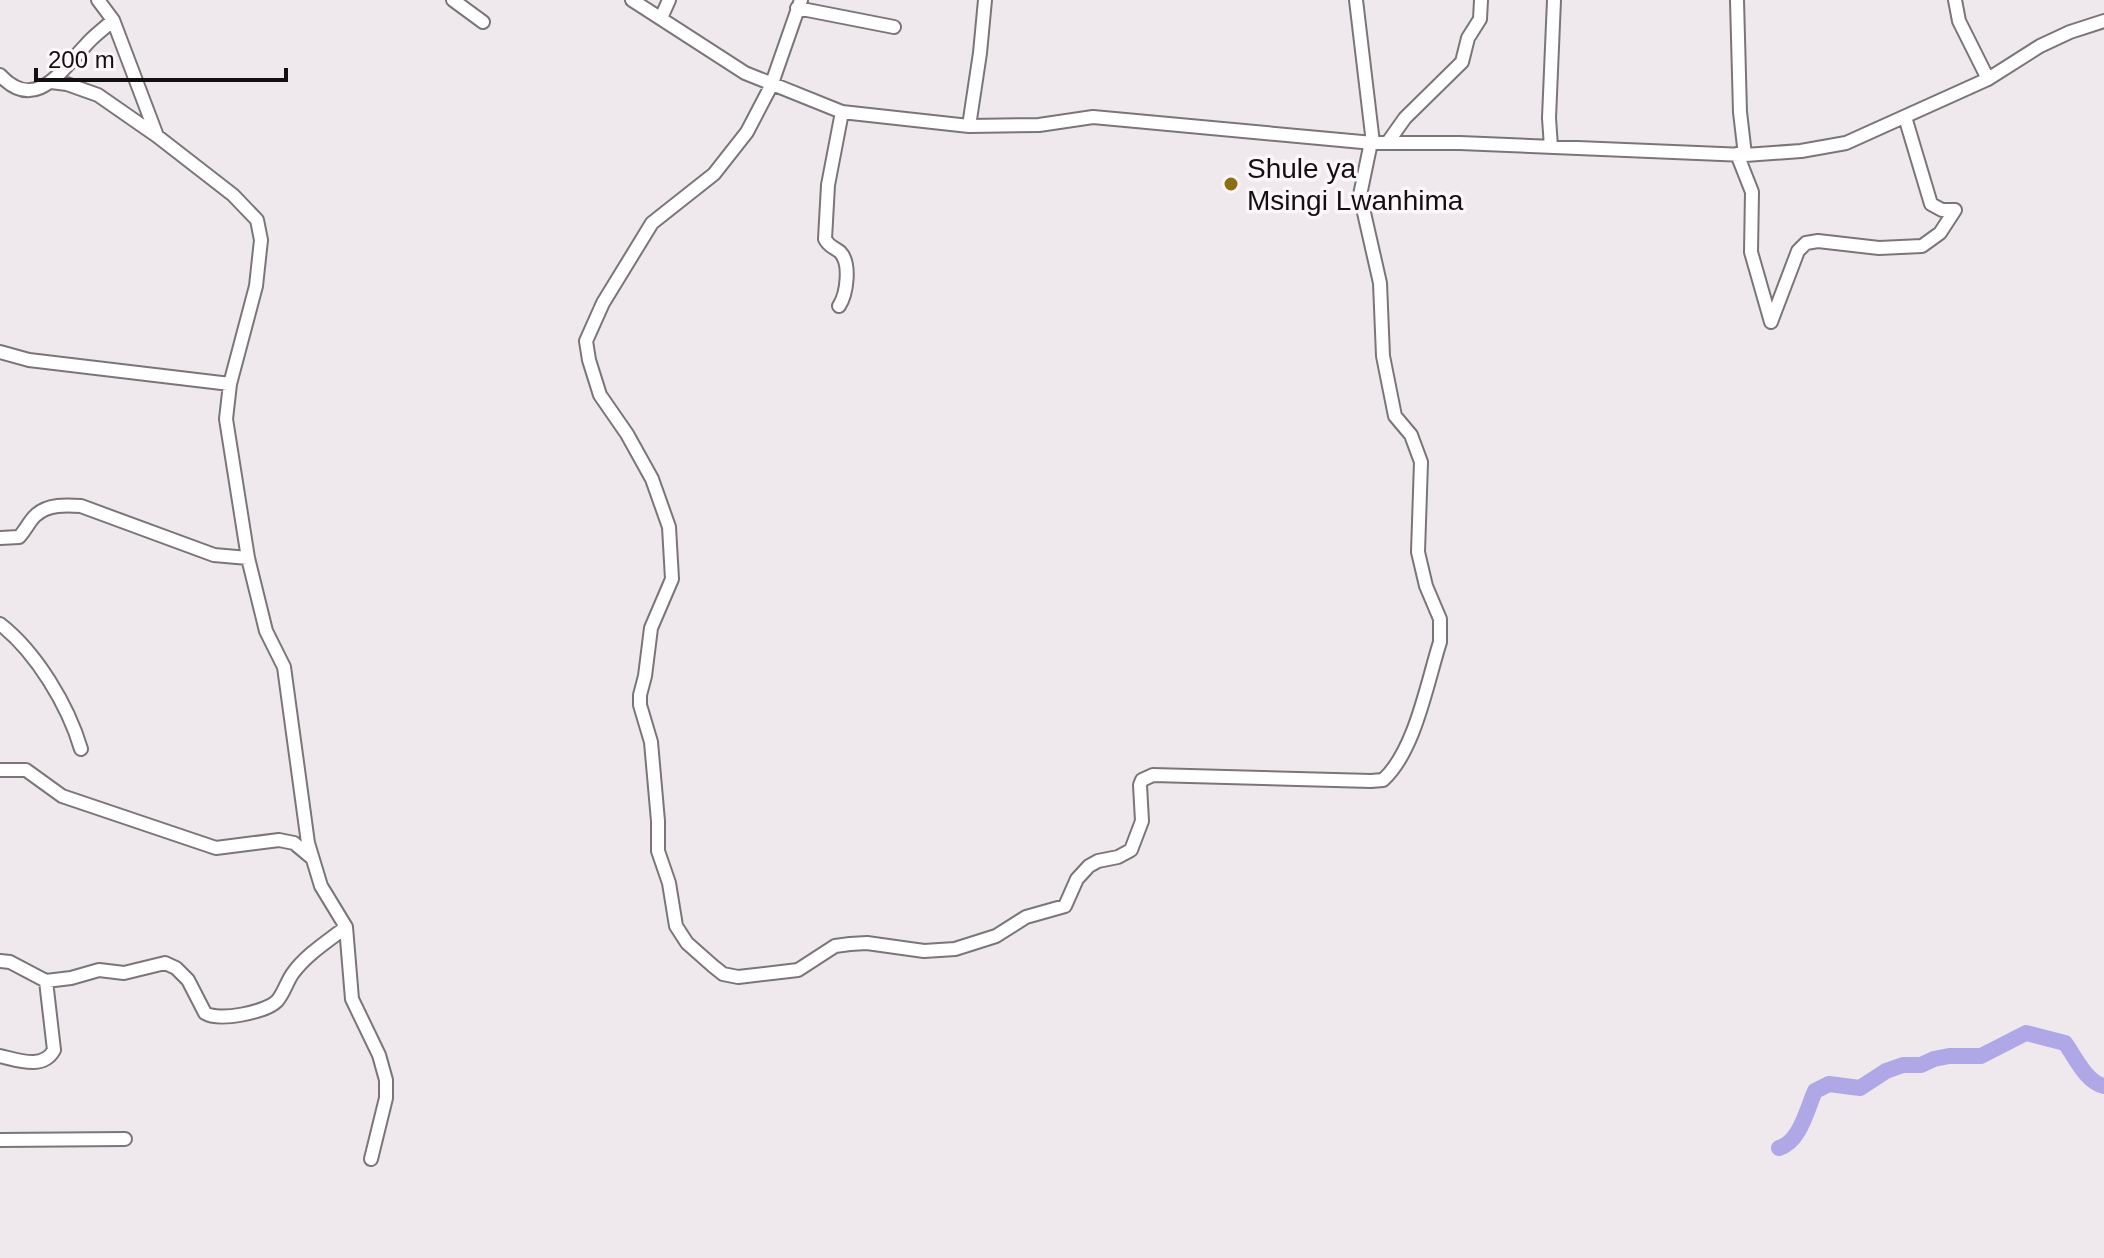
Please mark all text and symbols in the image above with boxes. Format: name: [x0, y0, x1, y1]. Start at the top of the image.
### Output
scale bar: [36, 32, 286, 82]
text: 200 m: [48, 46, 115, 73]
place label: Shule ya Msingi Lwanhima: [1247, 153, 1464, 216]
marker: Shule ya Msingi Lwanhima: [1222, 175, 1240, 193]

